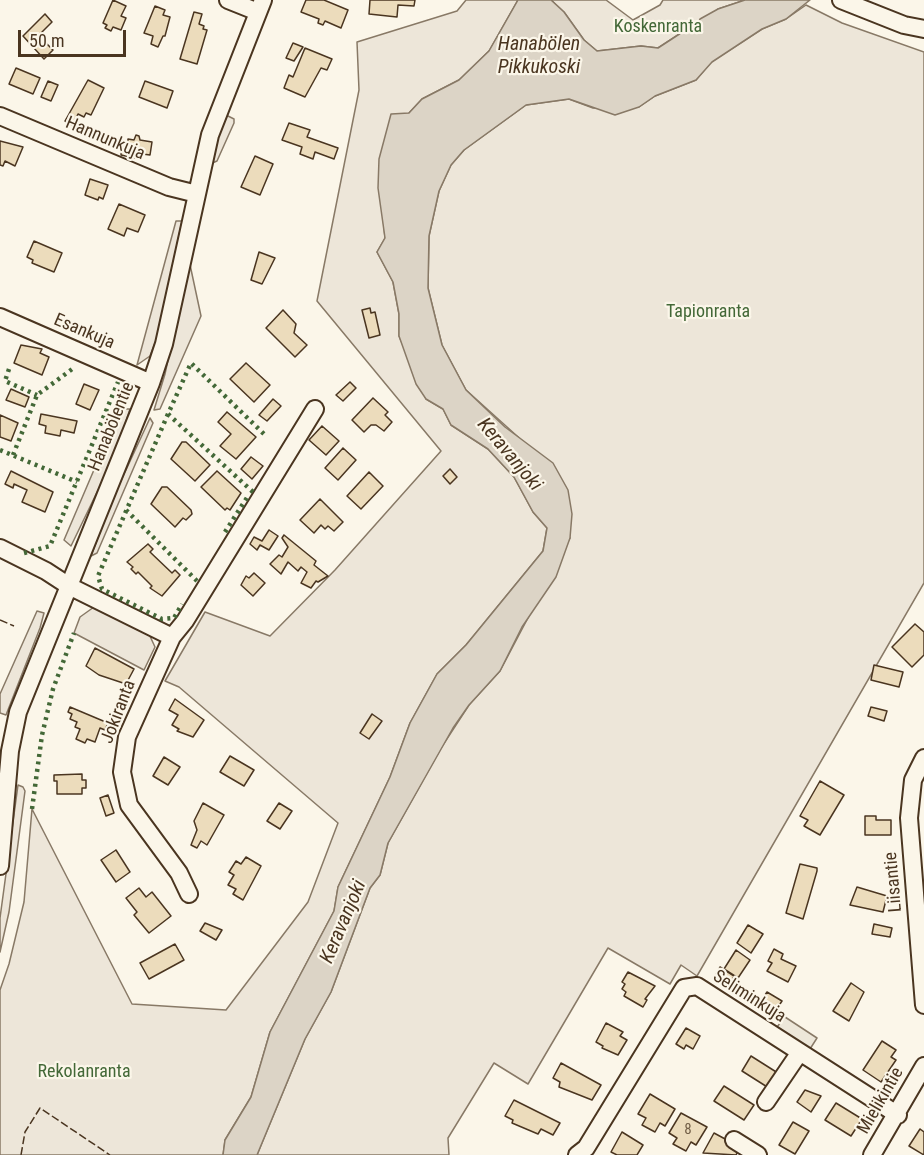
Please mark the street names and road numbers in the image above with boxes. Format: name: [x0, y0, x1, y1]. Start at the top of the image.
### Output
street label: Hannunkuja: [62, 113, 148, 165]
street label: Esankuja: [50, 310, 118, 354]
street label: Hanabölentie: [84, 379, 140, 475]
street label: Jokiranta: [97, 677, 141, 747]
street label: Liisantie: [881, 851, 907, 913]
street label: Seliminkuja: [709, 966, 789, 1028]
street label: Mielikintie: [853, 1064, 909, 1138]

